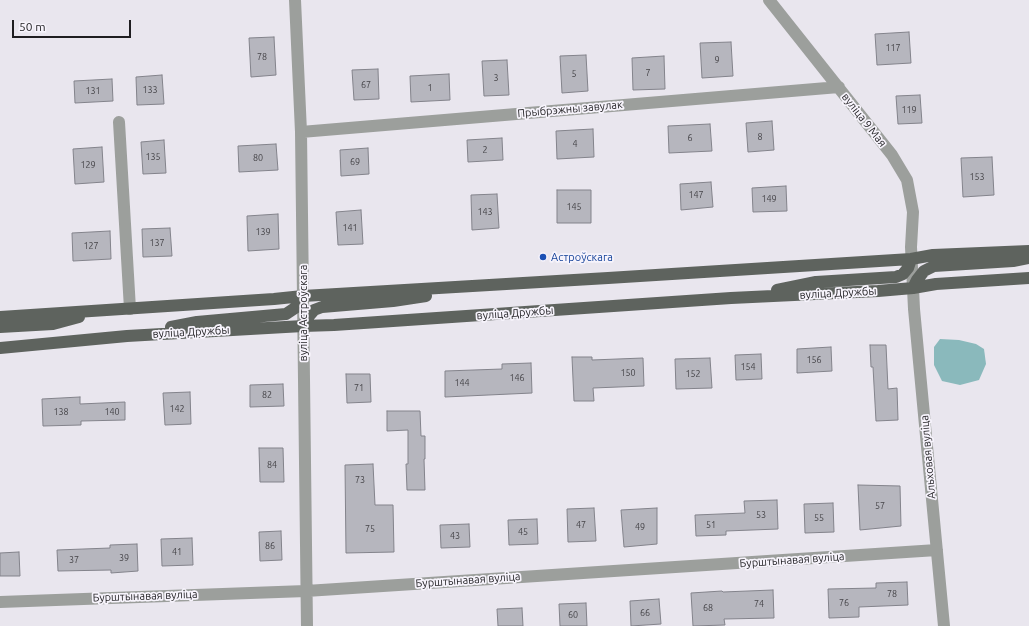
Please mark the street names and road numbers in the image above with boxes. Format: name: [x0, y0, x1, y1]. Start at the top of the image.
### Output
street label: вуліца 9 Мая: [839, 90, 889, 150]
street label: Прыбрэжны завулак: [517, 98, 623, 120]
street label: вуліца Астроўскага: [296, 265, 310, 361]
street label: вуліца Дружбы: [799, 284, 877, 302]
street label: вуліца Дружбы: [476, 304, 554, 322]
street label: вуліца Дружбы: [152, 323, 230, 341]
street label: Альховая вуліца: [918, 415, 938, 499]
street label: Бурштынавая вуліца: [739, 550, 845, 570]
street label: Бурштынавая вуліца: [415, 570, 521, 590]
street label: Бурштынавая вуліца: [92, 588, 198, 604]

